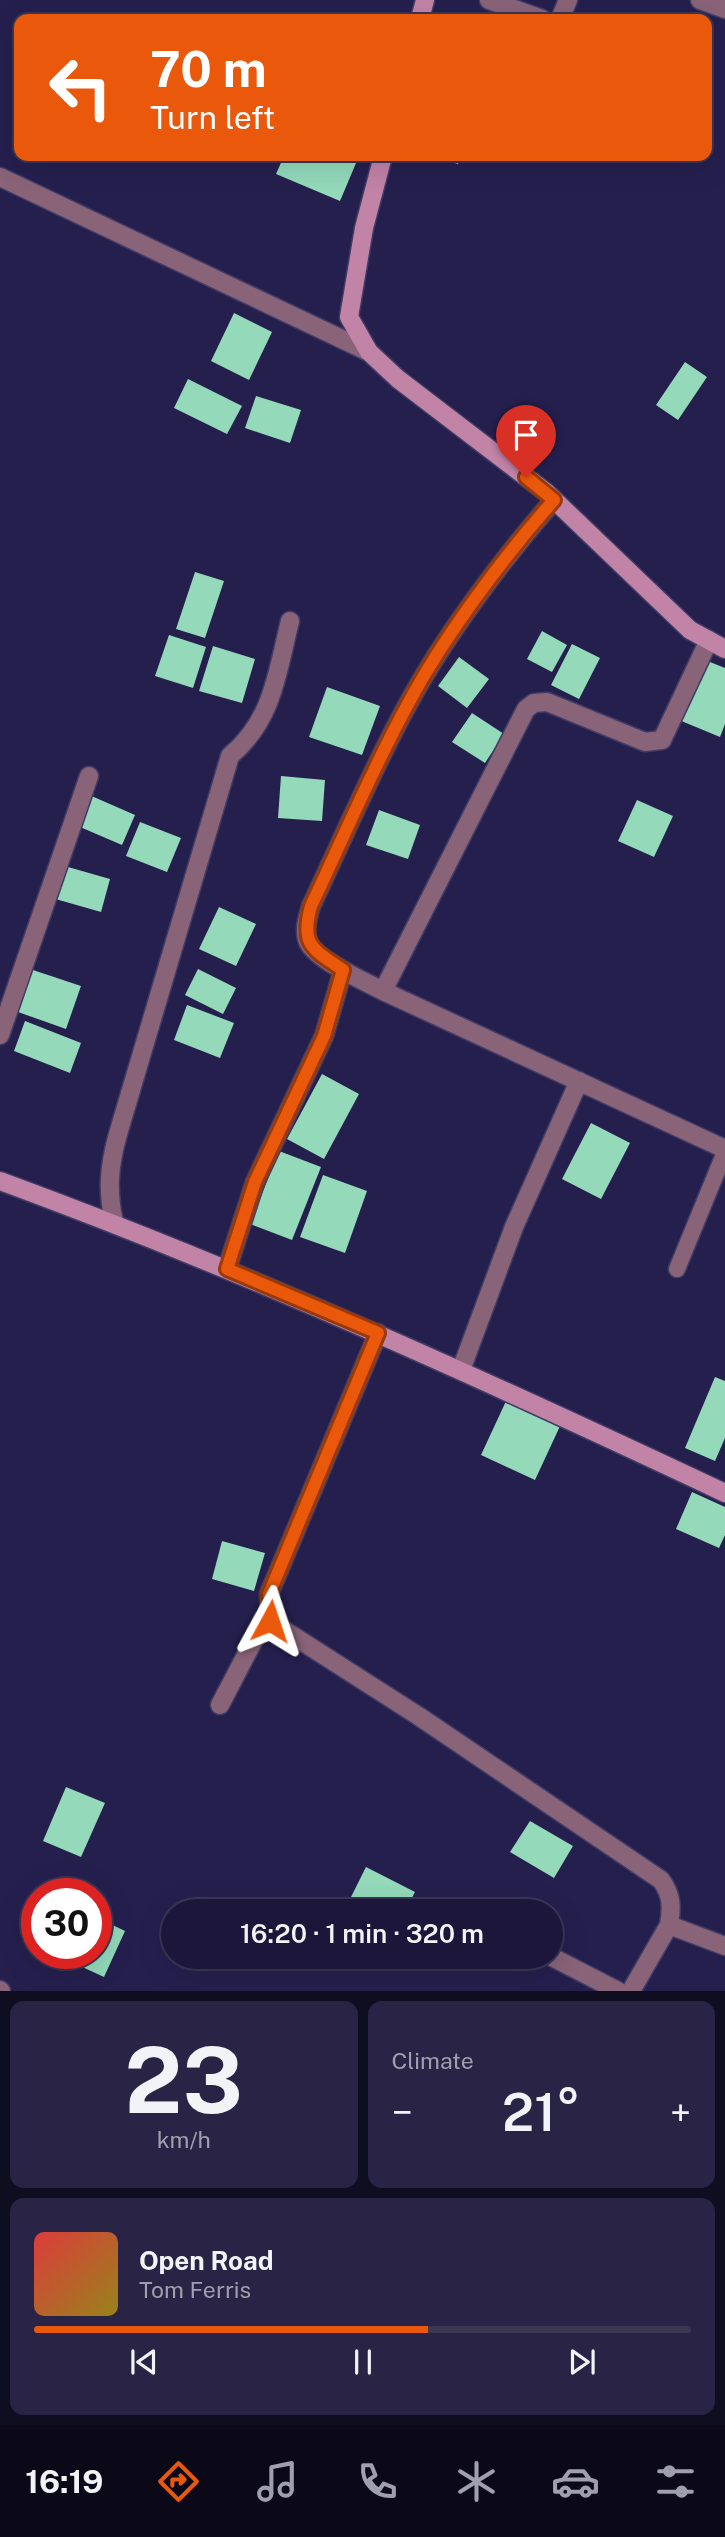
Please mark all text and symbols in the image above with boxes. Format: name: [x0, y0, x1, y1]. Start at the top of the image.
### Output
text: 70 m: [150, 40, 267, 98]
icon: left: [35, 42, 126, 133]
text: Turn left: [150, 99, 275, 136]
pin: [496, 405, 556, 477]
icon: arrive: [507, 416, 545, 454]
position arrow: [233, 1584, 307, 1658]
speed limit sign: 30: [21, 1878, 112, 1969]
text: 16:20 · 1 min · 320 m: [240, 1918, 484, 1949]
text: 23: [125, 2027, 243, 2133]
text: Climate: [392, 2047, 474, 2074]
text: 21°: [502, 2082, 580, 2143]
text: −: [392, 2090, 413, 2135]
text: +: [670, 2090, 691, 2135]
text: km/h: [157, 2126, 211, 2153]
text: Open Road: [139, 2245, 274, 2276]
text: Tom Ferris: [139, 2276, 251, 2303]
icon: previous: [125, 2343, 163, 2381]
icon: pause: [344, 2343, 382, 2381]
icon: next: [563, 2343, 601, 2381]
icon: directions: [154, 2457, 203, 2506]
icon: music: [253, 2457, 302, 2506]
icon: phone: [353, 2457, 402, 2506]
icon: climate: [452, 2457, 501, 2506]
icon: car: [551, 2457, 600, 2506]
icon: filters: [651, 2457, 700, 2506]
text: 16:19: [25, 2463, 103, 2500]

